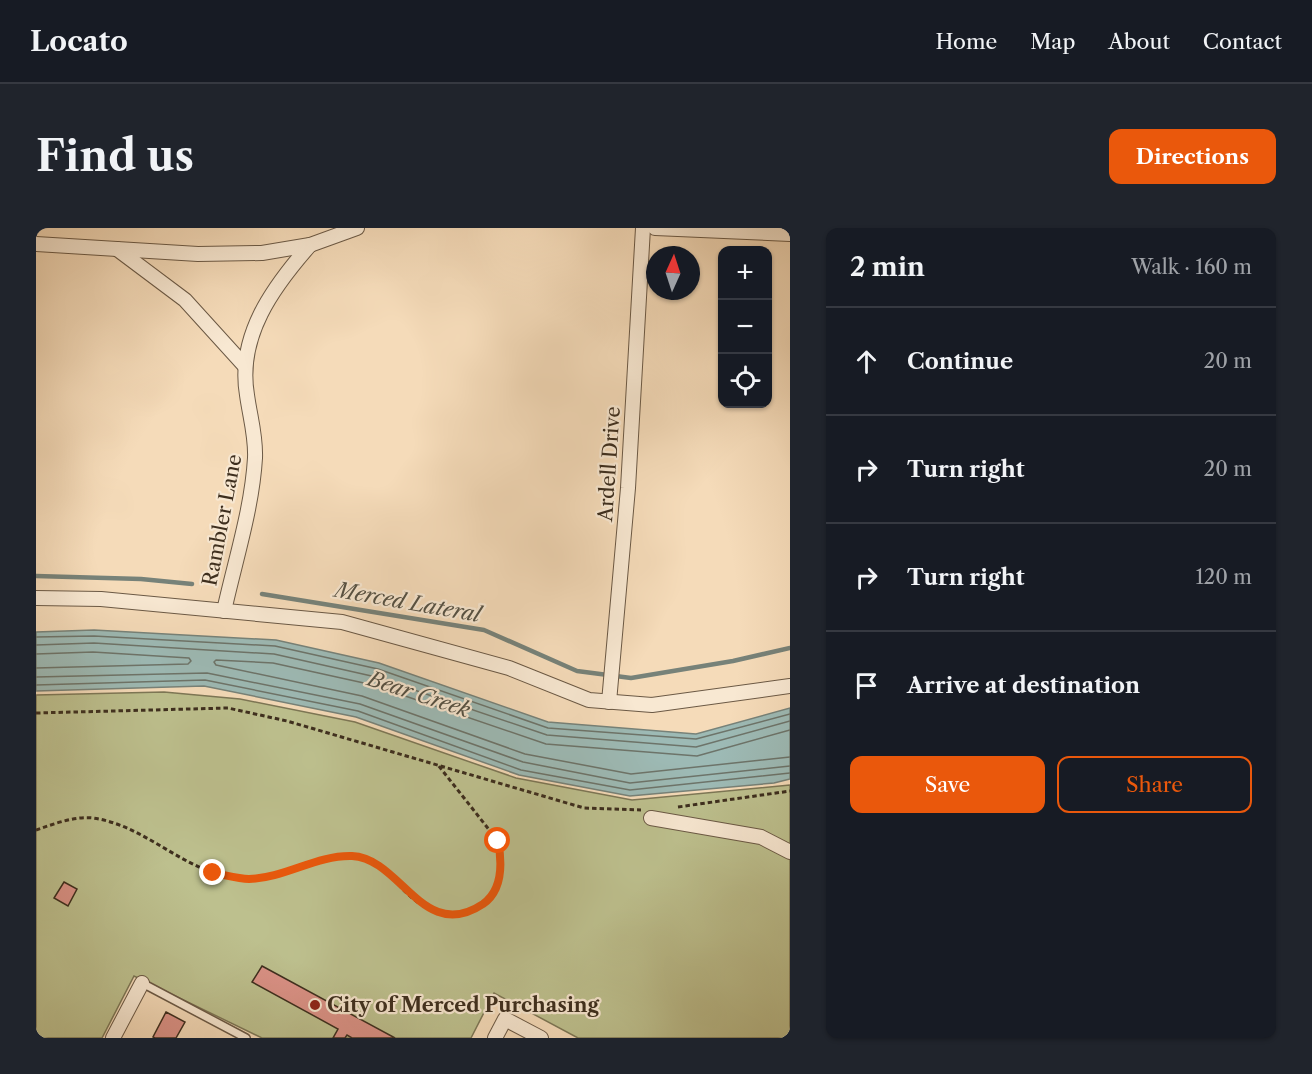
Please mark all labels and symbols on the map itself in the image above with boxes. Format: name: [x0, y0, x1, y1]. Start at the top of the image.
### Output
north arrow: [646, 246, 700, 300]
street label: Ardell Drive: [593, 406, 625, 523]
street label: Rambler Lane: [197, 452, 247, 588]
water label: Merced Lateral: [330, 576, 485, 628]
water label: Bear Creek: [363, 665, 473, 722]
route start: [484, 827, 510, 853]
route end: [199, 859, 225, 885]
place label: City of Merced Purchasing: [327, 993, 600, 1017]
marker: City of Merced Purchasing: [308, 998, 322, 1012]

